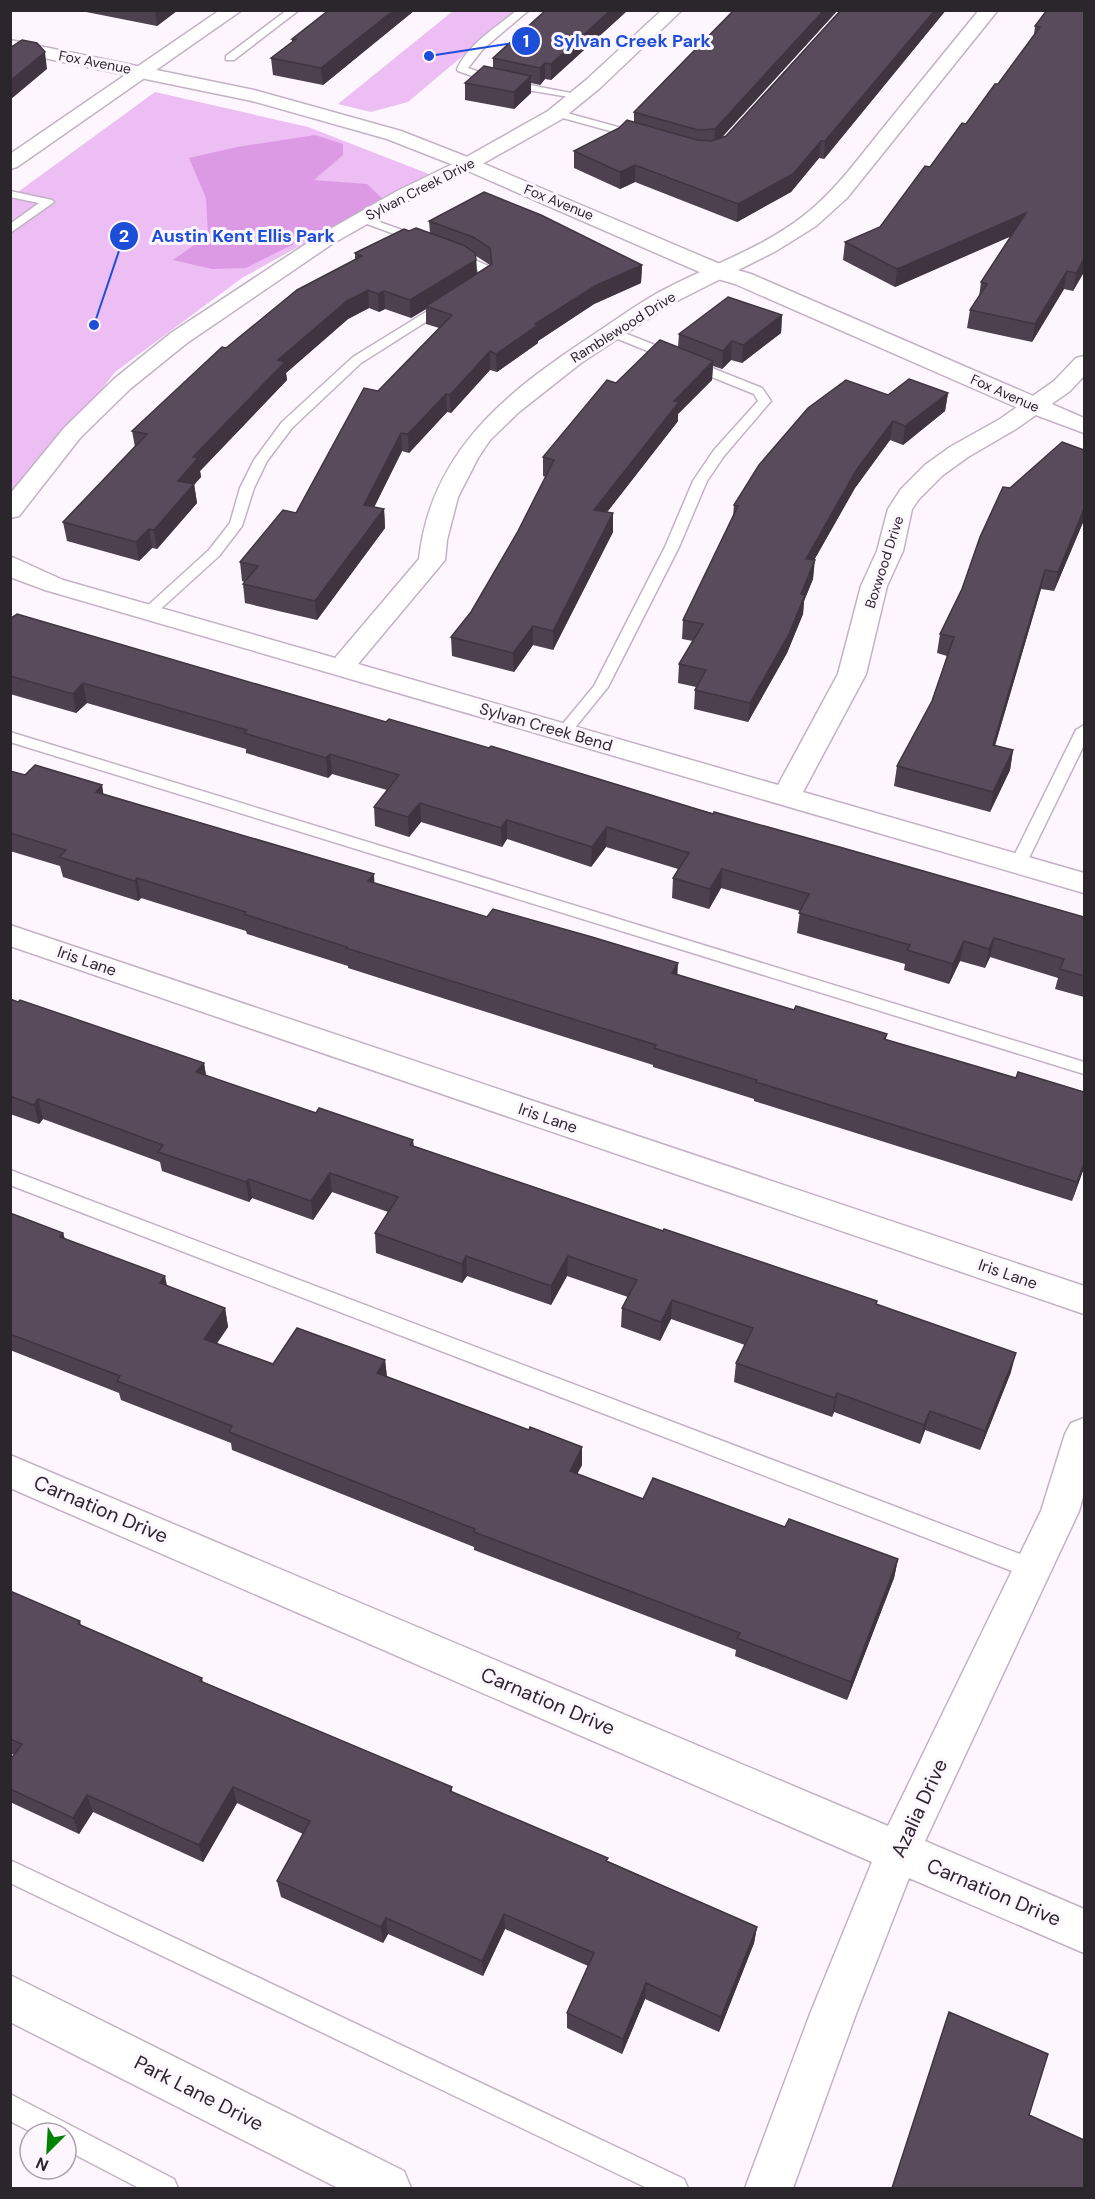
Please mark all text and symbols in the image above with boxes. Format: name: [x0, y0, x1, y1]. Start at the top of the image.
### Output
callout: Sylvan Creek Park: [511, 23, 723, 59]
text: 1: [523, 29, 529, 53]
text: Sylvan Creek Park: [553, 29, 711, 53]
street label: Fox Avenue: [57, 46, 133, 78]
street label: Sylvan Creek Drive: [362, 154, 478, 224]
street label: Fox Avenue: [522, 180, 596, 224]
callout: Austin Kent Ellis Park: [109, 218, 347, 254]
text: 2: [119, 224, 129, 248]
text: Austin Kent Ellis Park: [151, 224, 335, 248]
street label: Ramblewood Drive: [567, 287, 679, 367]
street label: Fox Avenue: [968, 370, 1042, 416]
street label: Boxwood Drive: [861, 513, 907, 610]
street label: Sylvan Creek Bend: [477, 698, 615, 756]
street label: Iris Lane: [55, 941, 119, 981]
street label: Iris Lane: [516, 1098, 580, 1138]
street label: Iris Lane: [976, 1254, 1040, 1294]
street label: Carnation Drive: [30, 1469, 172, 1549]
street label: Carnation Drive: [477, 1661, 619, 1741]
street label: Azalia Drive: [885, 1754, 953, 1862]
street label: Carnation Drive: [923, 1852, 1065, 1932]
street label: Park Lane Drive: [130, 2049, 268, 2137]
north arrow: [18, 2121, 78, 2181]
text: N: [33, 2152, 52, 2176]

